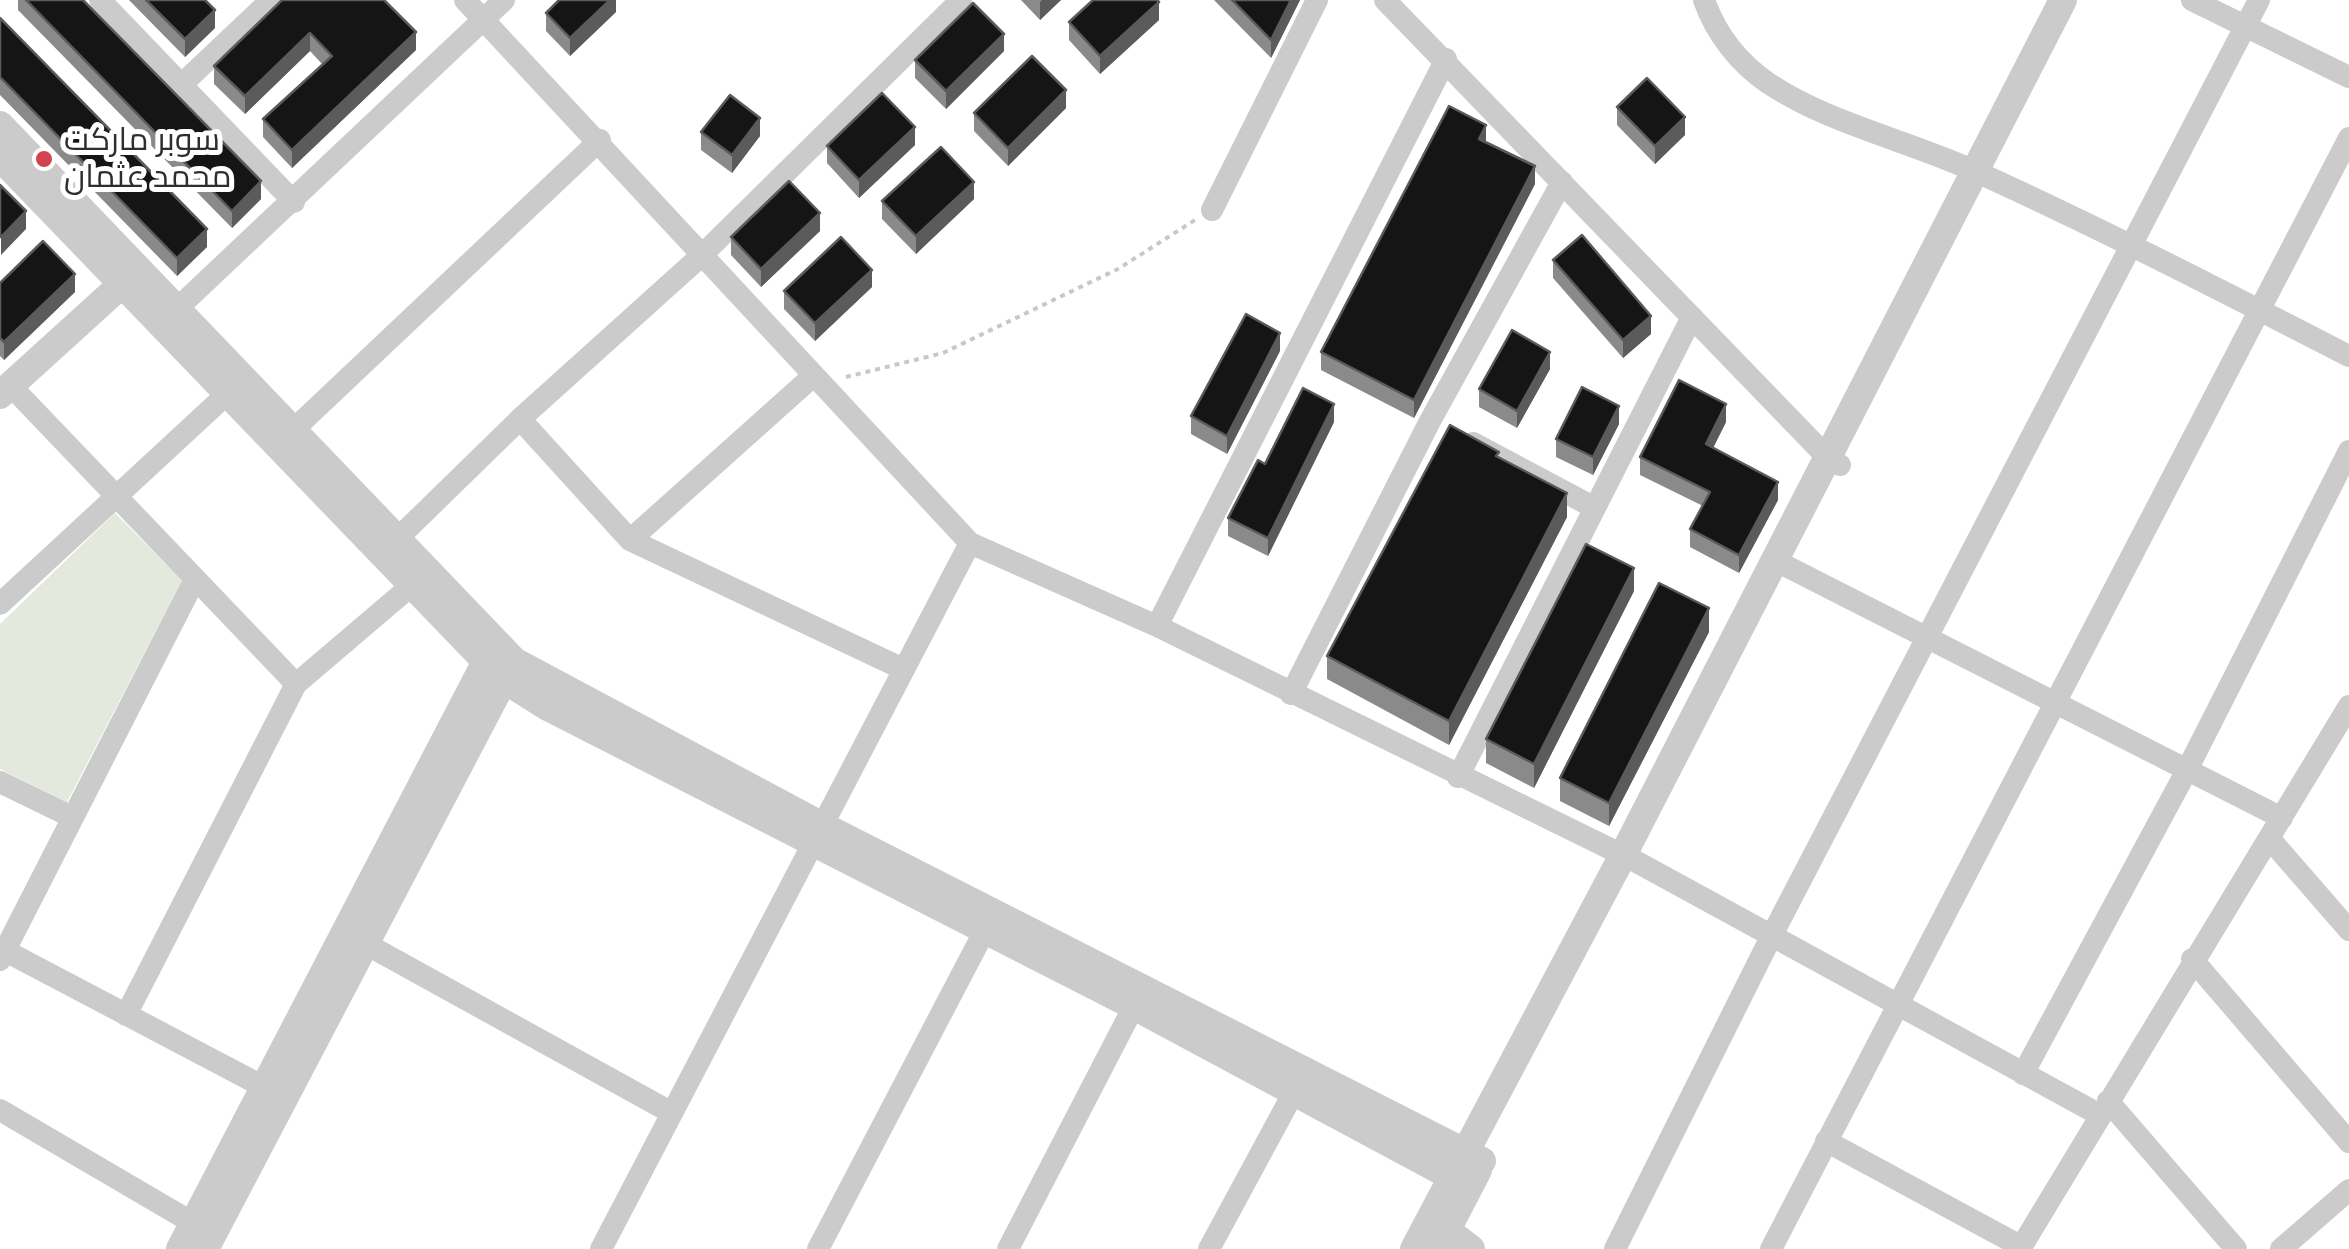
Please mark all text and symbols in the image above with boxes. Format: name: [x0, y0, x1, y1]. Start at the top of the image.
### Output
place label: سوبر ماركت محمد عثمان: [64, 122, 231, 197]
marker: سوبر ماركت محمد عثمان: [33, 148, 55, 170]

